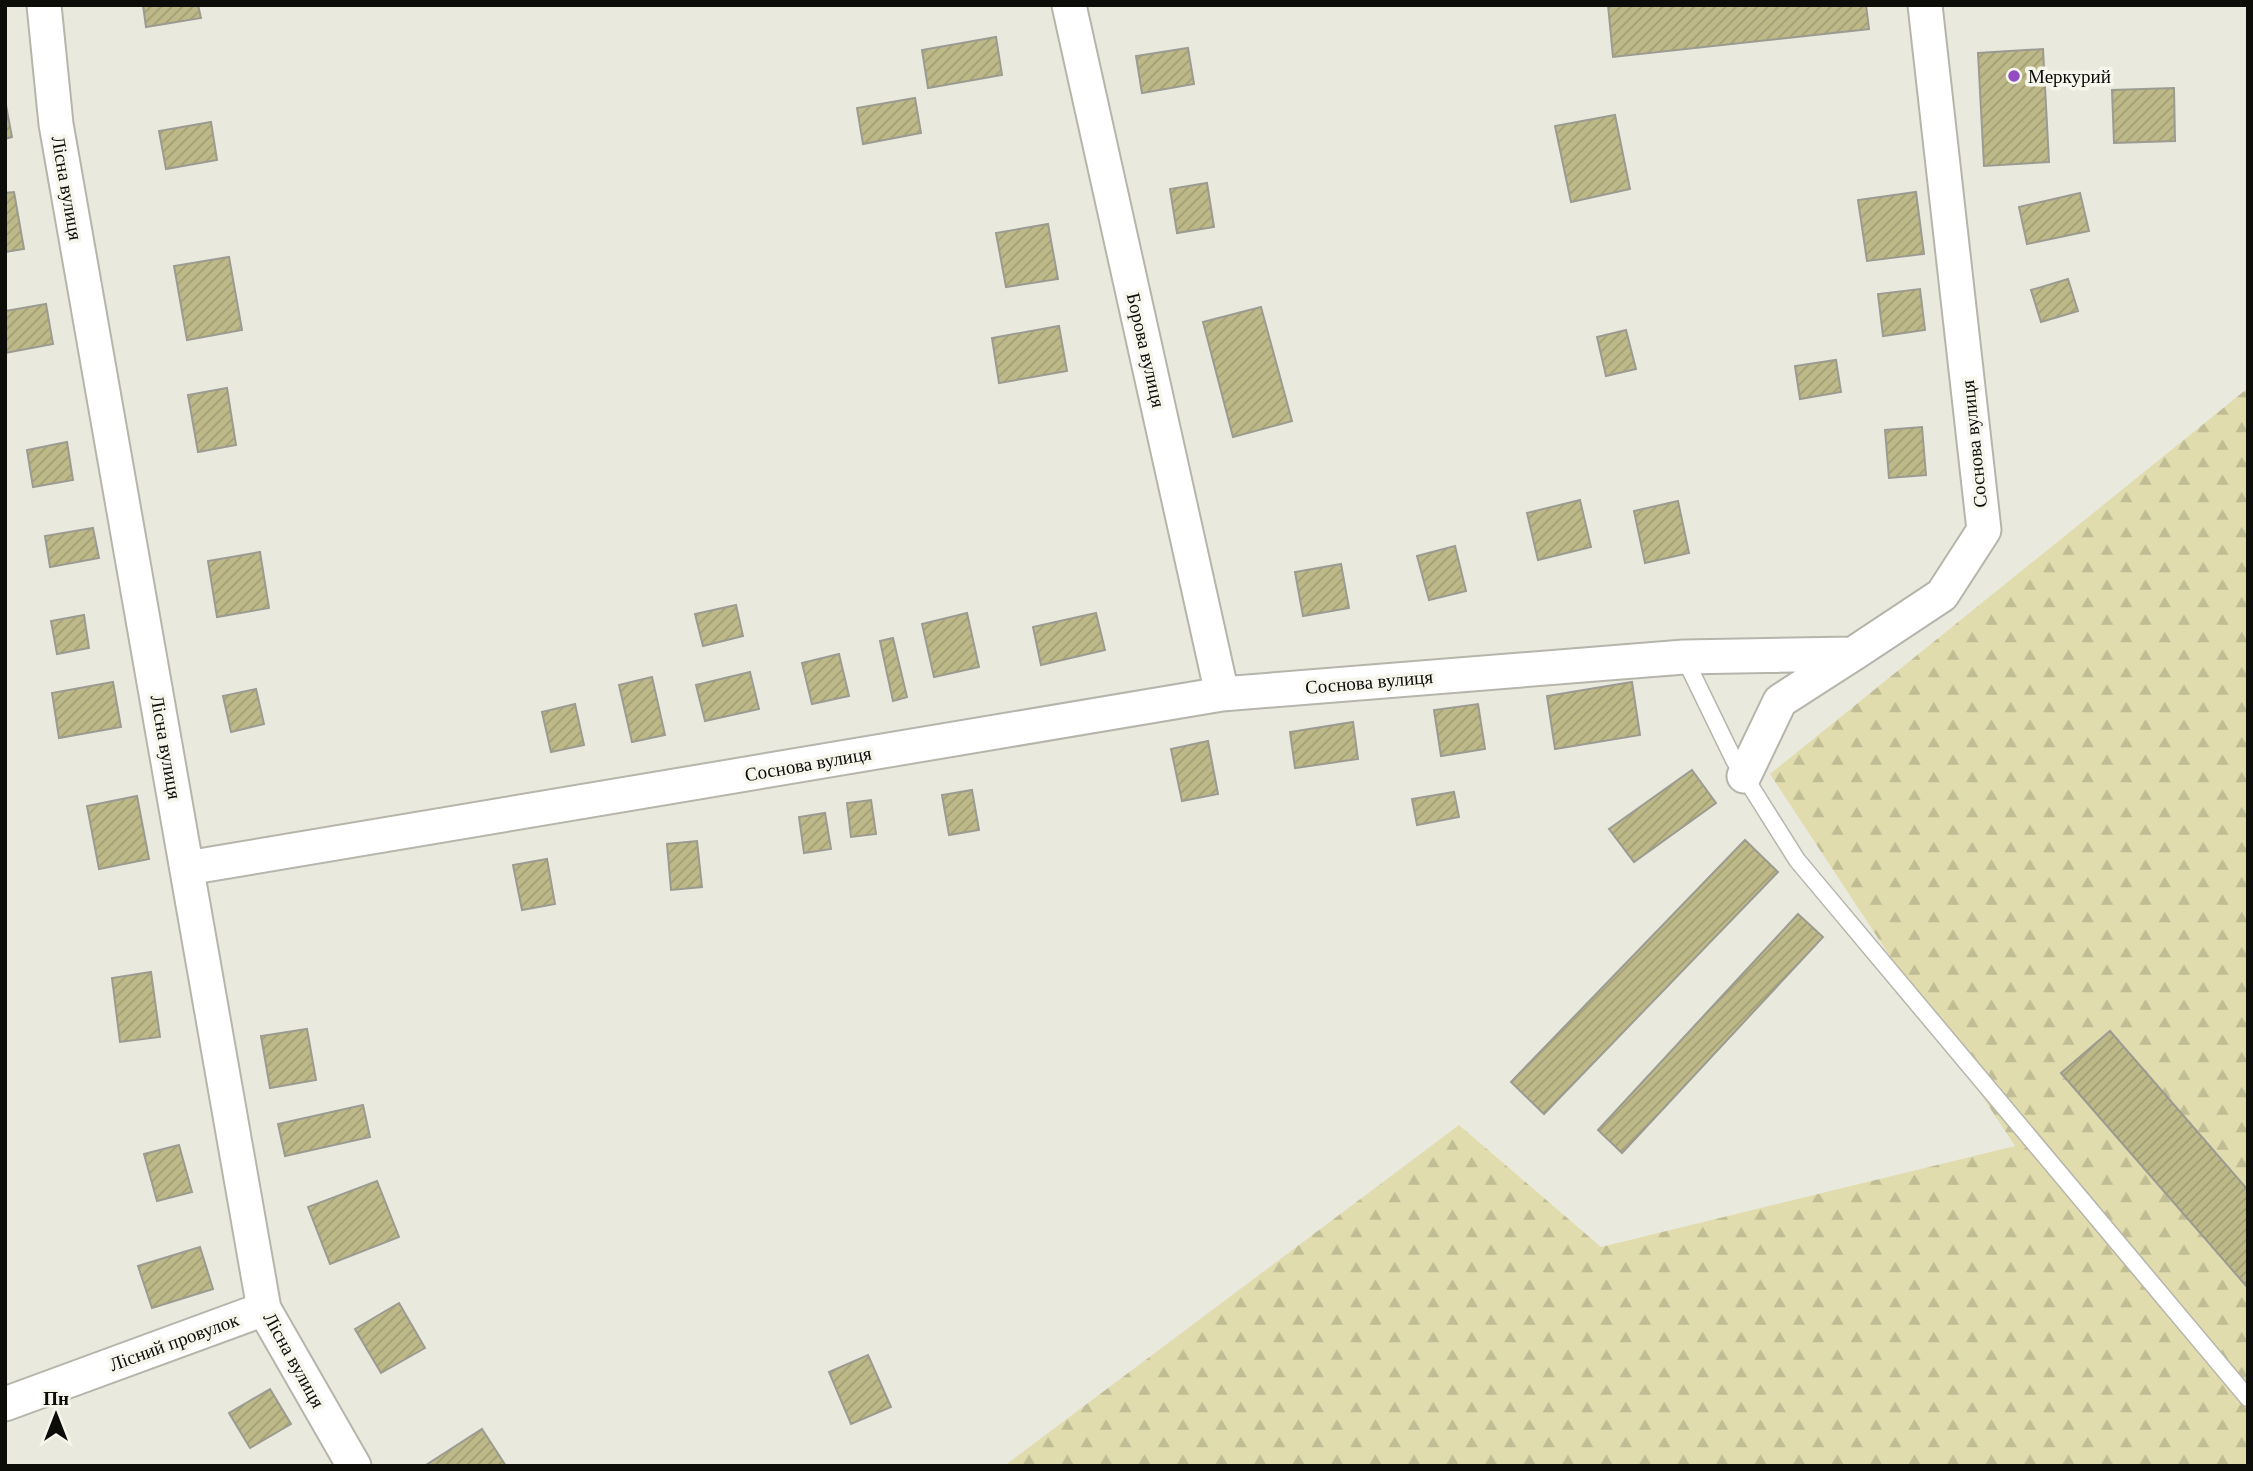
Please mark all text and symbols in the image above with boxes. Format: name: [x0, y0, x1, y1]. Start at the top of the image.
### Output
place label: Меркурий: [2028, 66, 2111, 87]
marker: Меркурий: [2006, 68, 2022, 84]
street label: Лісна вулиця: [47, 134, 87, 242]
street label: Борова вулиця: [1123, 291, 1169, 410]
street label: Соснова вулиця: [1957, 379, 1991, 509]
street label: Соснова вулиця: [1304, 666, 1434, 698]
street label: Лісна вулиця: [146, 693, 186, 801]
street label: Соснова вулиця: [743, 742, 873, 785]
street label: Лісний провулок: [106, 1309, 242, 1375]
street label: Лісна вулиця: [259, 1309, 329, 1411]
north arrow: [21, 1380, 91, 1450]
text: Пн: [43, 1388, 69, 1409]

